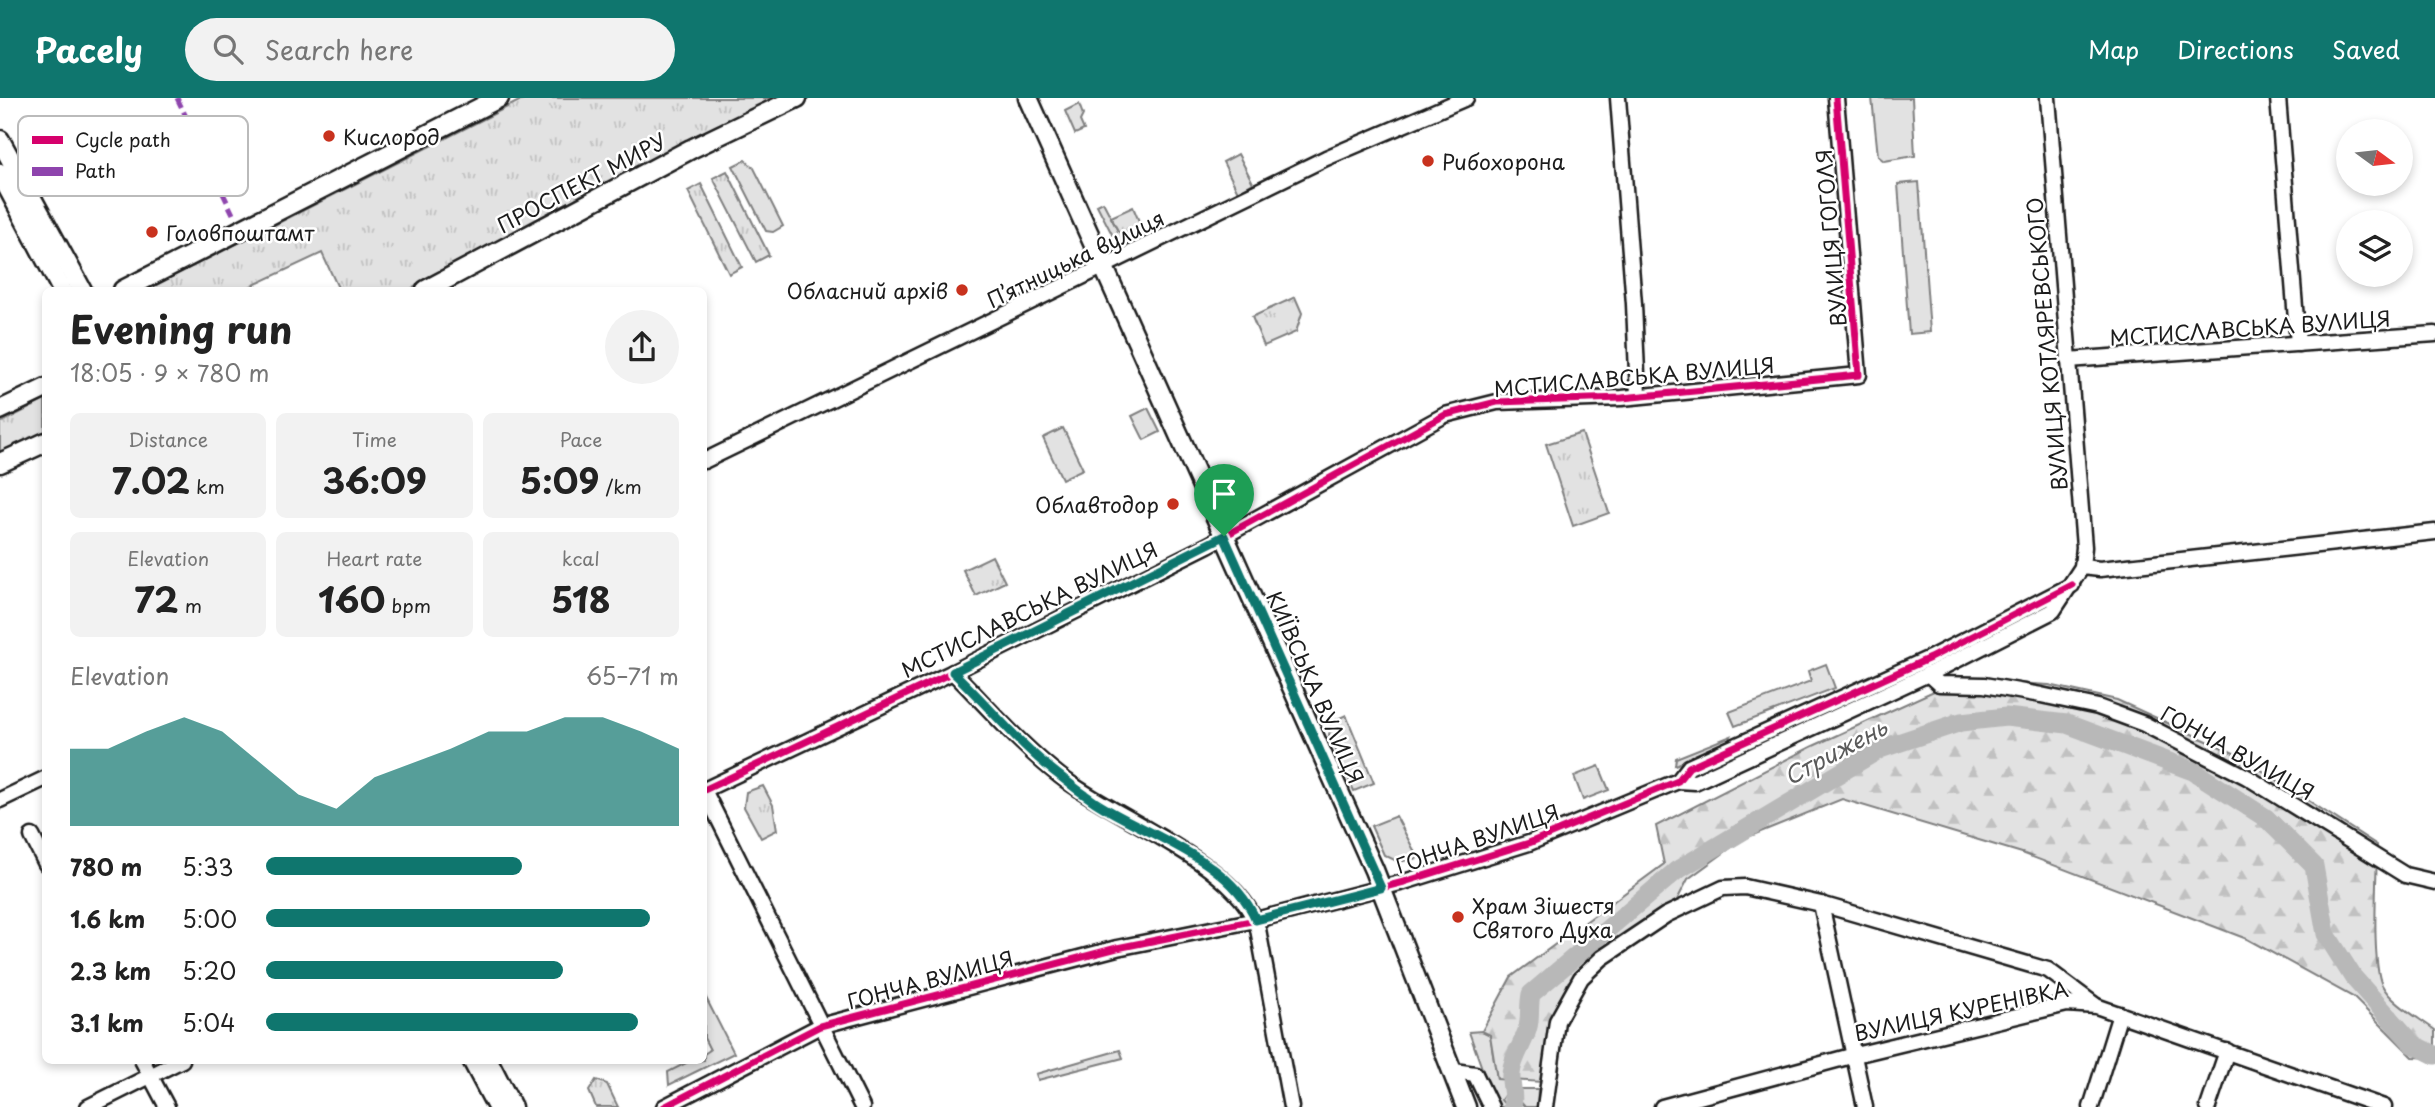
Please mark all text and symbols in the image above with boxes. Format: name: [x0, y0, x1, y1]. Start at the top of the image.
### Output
search box: [185, 18, 675, 81]
text: Pacely: [35, 24, 143, 74]
icon: search: [209, 30, 247, 68]
text: Search here: [265, 30, 413, 69]
text: Map: [2088, 31, 2139, 67]
text: Directions: [2177, 31, 2294, 67]
text: Saved: [2332, 31, 2400, 67]
legend: [18, 116, 248, 196]
north arrow: [2336, 119, 2413, 196]
map controls: [2336, 119, 2413, 287]
place label: Кислород: [343, 120, 440, 152]
street label: ПРОСПЕКТ МИРУ: [491, 124, 671, 240]
text: Cycle path: [75, 125, 171, 153]
marker: Кислород: [321, 128, 337, 144]
place label: Рибохорона: [1442, 145, 1565, 177]
street label: ВУЛИЦЯ ГОГОЛЯ: [1806, 148, 1854, 328]
marker: Рибохорона: [1420, 153, 1436, 169]
text: Path: [75, 156, 116, 184]
street label: ВУЛИЦЯ КОТЛЯРЕВСЬКОГО: [2017, 196, 2075, 492]
street label: Пʼятницька вулиця: [981, 201, 1169, 315]
button: layers: [2336, 210, 2413, 287]
place label: Головпоштамт: [166, 216, 315, 248]
marker: Головпоштамт: [144, 224, 160, 240]
place label: Обласний архів: [787, 274, 948, 306]
marker: Обласний архів: [954, 282, 970, 298]
text: Evening run: [70, 300, 292, 357]
street label: МСТИСЛАВСЬКА ВУЛИЦЯ: [2108, 301, 2392, 353]
button: share: [605, 310, 679, 384]
street label: МСТИСЛАВСЬКА ВУЛИЦЯ: [1492, 348, 1776, 404]
text: 18:05 · 9 × 780 m: [70, 355, 269, 390]
text: Distance: [128, 425, 208, 453]
text: Time: [352, 425, 397, 453]
text: Pace: [559, 425, 602, 453]
text: 7.02: [112, 453, 190, 506]
text: 36:09: [322, 453, 427, 506]
text: 5:09: [520, 453, 599, 506]
pin: [1194, 464, 1254, 536]
text: km: [190, 472, 225, 500]
text: /km: [599, 472, 642, 500]
icon: arrive: [1205, 475, 1243, 513]
place label: Облавтодор: [1035, 488, 1159, 520]
marker: Облавтодор: [1165, 496, 1181, 512]
street label: МСТИСЛАВСЬКА ВУЛИЦЯ: [895, 533, 1163, 685]
text: Elevation: [127, 544, 209, 572]
text: Heart rate: [327, 544, 422, 572]
text: kcal: [562, 544, 600, 572]
text: 72: [134, 572, 179, 625]
text: 160: [318, 572, 385, 625]
text: 518: [551, 572, 611, 625]
street label: КИЇВСЬКА ВУЛИЦЯ: [1259, 585, 1373, 789]
text: m: [179, 591, 202, 619]
text: bpm: [385, 591, 431, 619]
text: Elevation: [70, 658, 169, 693]
text: 65–71 m: [586, 658, 679, 693]
street label: ГОНЧА ВУЛИЦЯ: [2155, 697, 2321, 807]
water label: Стрижень: [1777, 709, 1894, 793]
street label: ГОНЧА ВУЛИЦЯ: [1391, 795, 1563, 881]
text: 780 m: [70, 849, 142, 884]
text: 5:33: [182, 849, 234, 884]
place label: Храм Зішестя Святого Духа: [1472, 889, 1615, 945]
text: 1.6 km: [70, 901, 145, 936]
text: 5:00: [182, 901, 237, 936]
marker: Храм Зішестя Святого Духа: [1450, 909, 1466, 925]
street label: ГОНЧА ВУЛИЦЯ: [843, 941, 1017, 1017]
text: 2.3 km: [70, 953, 151, 988]
text: 5:20: [182, 953, 236, 988]
street label: ВУЛИЦЯ КУРЕНІВКА: [1851, 972, 2071, 1048]
text: 3.1 km: [70, 1005, 144, 1040]
text: 5:04: [182, 1005, 235, 1040]

